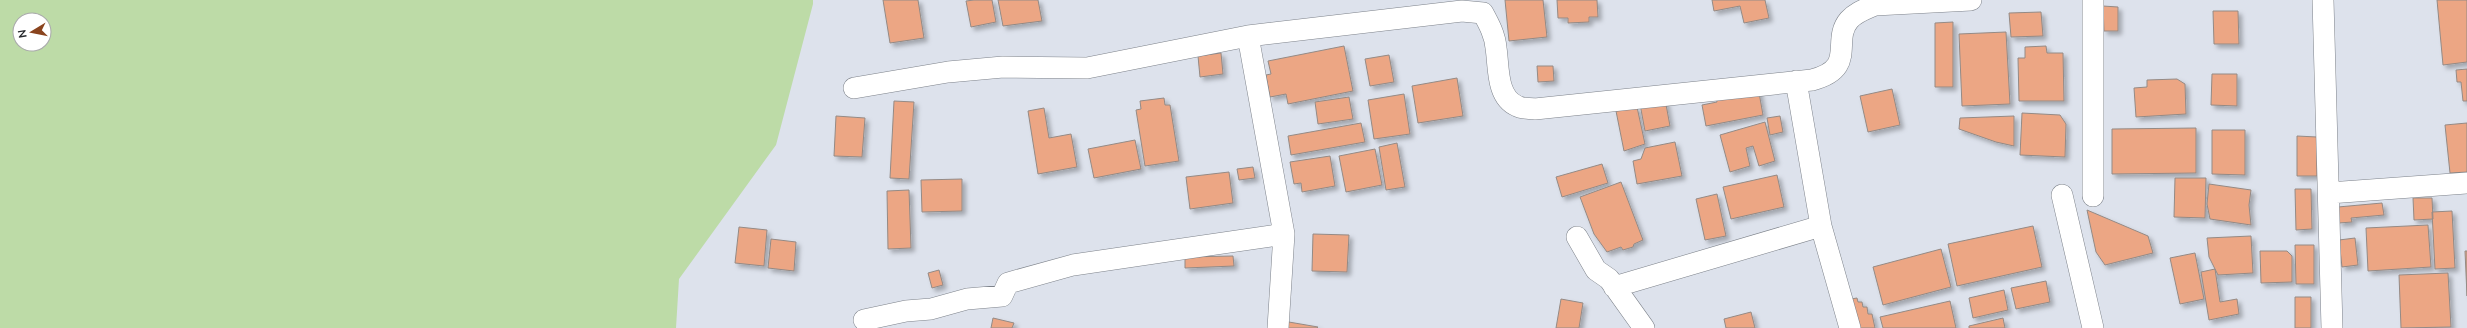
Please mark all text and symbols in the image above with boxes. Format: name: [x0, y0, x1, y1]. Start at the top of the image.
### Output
north arrow: [12, 12, 52, 52]
text: N: [15, 28, 30, 39]

